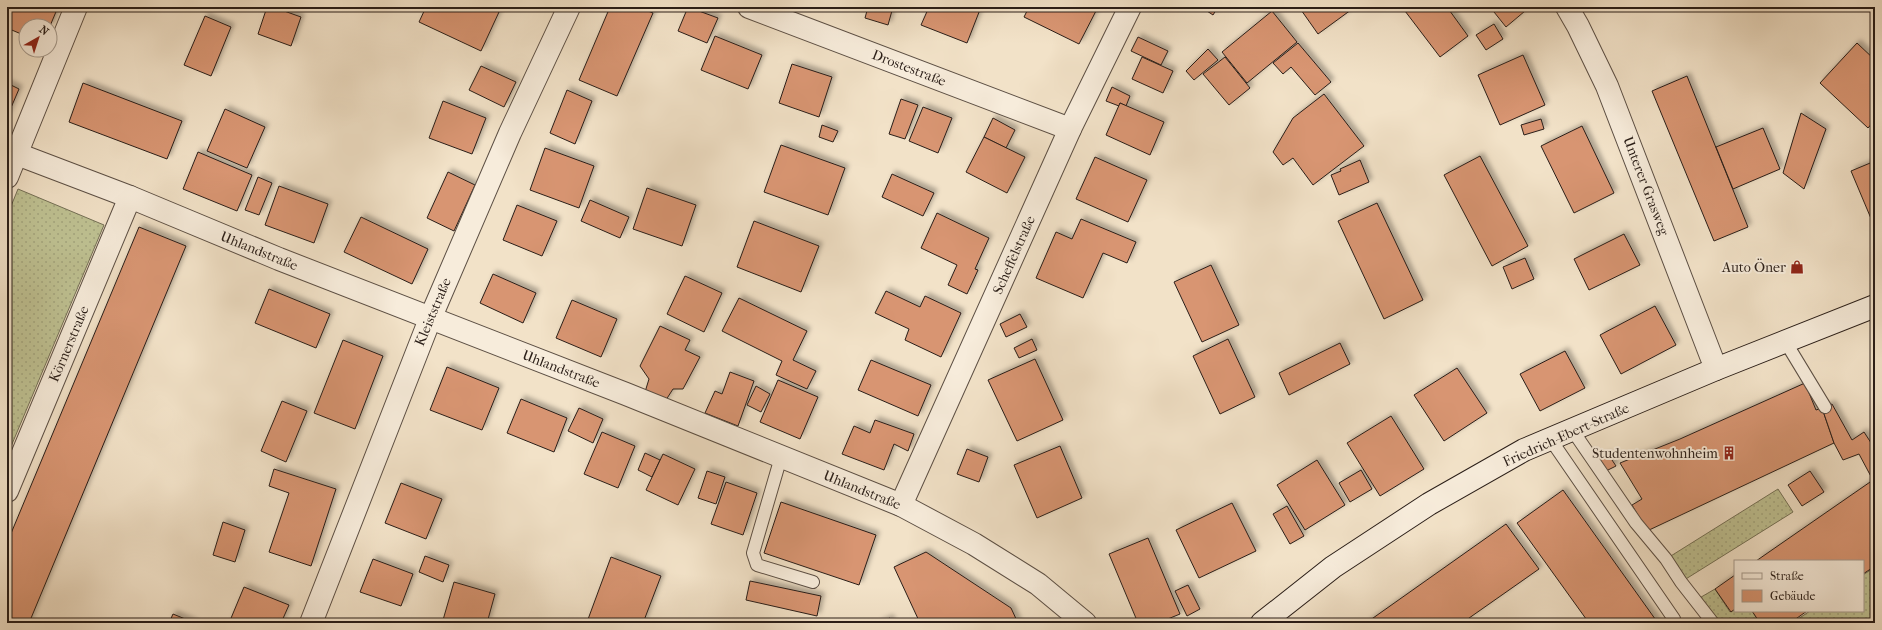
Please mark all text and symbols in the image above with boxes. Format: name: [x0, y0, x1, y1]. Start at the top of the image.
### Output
north arrow: [18, 18, 58, 58]
text: N: [37, 23, 52, 39]
street label: Drostestraße: [870, 46, 948, 90]
street label: Unterer Grasweg: [1619, 134, 1673, 238]
street label: Scheffelstraße: [989, 213, 1039, 297]
street label: Uhlandstraße: [218, 228, 300, 274]
place label: Auto Öner: [1721, 258, 1786, 276]
shop icon: Auto Öner: [1789, 259, 1805, 275]
street label: Kleiststraße: [411, 275, 455, 349]
street label: Körnerstraße: [45, 303, 93, 385]
street label: Uhlandstraße: [520, 346, 602, 392]
street label: Friedrich-Ebert-Straße: [1500, 399, 1632, 470]
place label: Studentenwohnheim: [1592, 445, 1718, 462]
building icon: Studentenwohnheim: [1721, 445, 1737, 461]
street label: Uhlandstraße: [821, 467, 903, 513]
legend: [1734, 560, 1864, 612]
text: Straße: [1770, 569, 1804, 583]
text: Gebäude: [1770, 589, 1815, 603]

